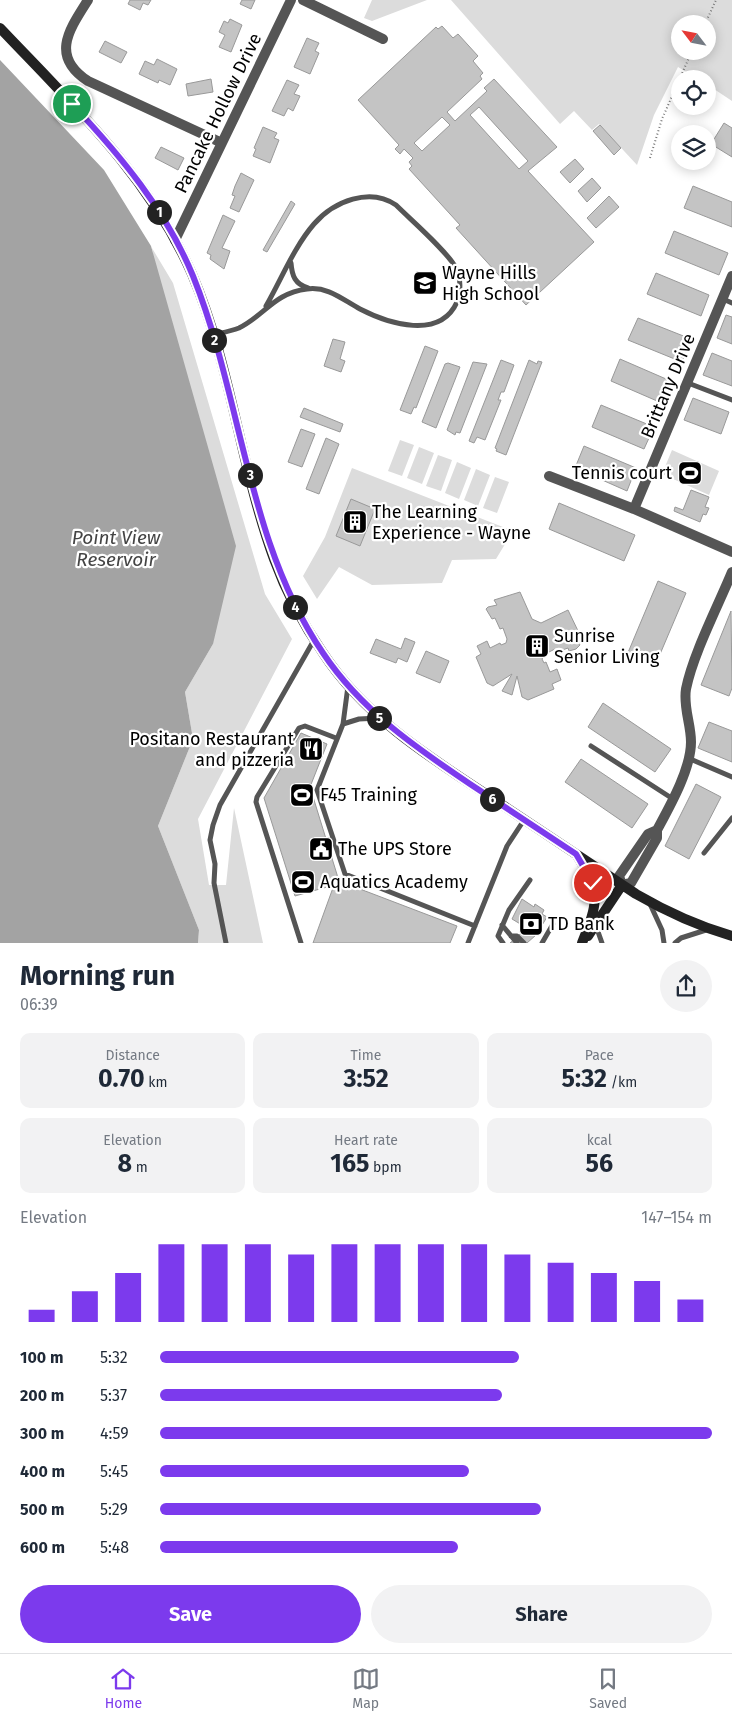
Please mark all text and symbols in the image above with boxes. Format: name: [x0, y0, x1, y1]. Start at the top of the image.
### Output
north arrow: [671, 15, 716, 60]
map controls: [671, 15, 716, 170]
street label: Pancake Hollow Drive: [170, 29, 266, 197]
button: locate: [671, 70, 716, 115]
pin: [51, 83, 93, 125]
icon: arrive: [58, 90, 86, 118]
button: layers: [671, 125, 716, 170]
pin: 1: [146, 200, 172, 224]
text: 1: [156, 204, 163, 221]
place label: Wayne Hills High School: [442, 262, 539, 305]
school or university icon: Wayne Hills High School: [412, 270, 438, 296]
pin: 2: [202, 328, 226, 352]
street label: Brittany Drive: [636, 330, 700, 442]
text: 2: [211, 332, 218, 349]
sports icon: Tennis court: [677, 460, 703, 486]
pin: 3: [238, 462, 262, 488]
place label: Tennis court: [572, 462, 672, 484]
text: 3: [247, 467, 254, 484]
place label: The Learning Experience - Wayne: [372, 501, 531, 544]
building icon: The Learning Experience - Wayne: [342, 509, 368, 535]
water label: Point View Reservoir: [72, 526, 161, 571]
pin: 4: [282, 594, 308, 620]
text: 4: [292, 599, 299, 616]
place label: Sunrise Senior Living: [554, 625, 660, 668]
building icon: Sunrise Senior Living: [524, 633, 550, 659]
pin: 5: [366, 706, 392, 730]
text: 5: [376, 710, 383, 727]
place label: Positano Restaurant and pizzeria: [129, 728, 294, 771]
restaurant icon: Positano Restaurant and pizzeria: [298, 736, 324, 762]
sports icon: F45 Training: [289, 782, 315, 808]
place label: F45 Training: [320, 784, 417, 806]
pin: 6: [480, 786, 504, 812]
text: 6: [489, 791, 496, 808]
public building icon: The UPS Store: [308, 836, 334, 862]
place label: The UPS Store: [338, 838, 452, 860]
pin: [572, 862, 614, 904]
sports icon: Aquatics Academy: [290, 869, 316, 895]
icon: check: [579, 869, 607, 897]
place label: Aquatics Academy: [320, 871, 468, 893]
bank icon: TD Bank: [518, 911, 544, 937]
place label: TD Bank: [548, 913, 615, 935]
text: Morning run: [20, 959, 175, 992]
button: share: [660, 960, 712, 1012]
text: 06:39: [20, 995, 58, 1014]
text: Distance: [106, 1047, 160, 1064]
text: Time: [351, 1047, 381, 1064]
text: Pace: [585, 1047, 614, 1064]
text: 0.70: [98, 1064, 145, 1094]
text: 3:52: [343, 1064, 389, 1094]
text: 5:32: [562, 1064, 607, 1094]
text: km: [145, 1074, 167, 1091]
text: /km: [607, 1074, 637, 1091]
text: Elevation: [103, 1132, 162, 1149]
text: Heart rate: [334, 1132, 398, 1149]
text: kcal: [587, 1132, 612, 1149]
text: 8: [118, 1149, 132, 1179]
text: 165: [330, 1149, 369, 1179]
text: 56: [586, 1149, 613, 1179]
text: m: [132, 1159, 148, 1176]
text: bpm: [369, 1159, 402, 1176]
text: Elevation: [20, 1208, 87, 1227]
text: 147–154 m: [641, 1208, 712, 1227]
text: 100 m: [20, 1348, 63, 1367]
text: 5:32: [100, 1348, 128, 1367]
text: 200 m: [20, 1386, 64, 1405]
text: 5:37: [100, 1386, 127, 1405]
text: 300 m: [20, 1424, 64, 1443]
text: 4:59: [100, 1424, 129, 1443]
text: 400 m: [20, 1462, 65, 1481]
text: 5:45: [100, 1462, 128, 1481]
text: 500 m: [20, 1500, 65, 1519]
text: 5:29: [100, 1500, 128, 1519]
text: 600 m: [20, 1538, 65, 1557]
text: 5:48: [100, 1538, 129, 1557]
button: Save: [20, 1585, 361, 1643]
button: Share: [371, 1585, 712, 1643]
tab: Home: [105, 1665, 142, 1712]
tab: Map: [352, 1665, 380, 1712]
tab: Saved: [589, 1665, 627, 1712]

